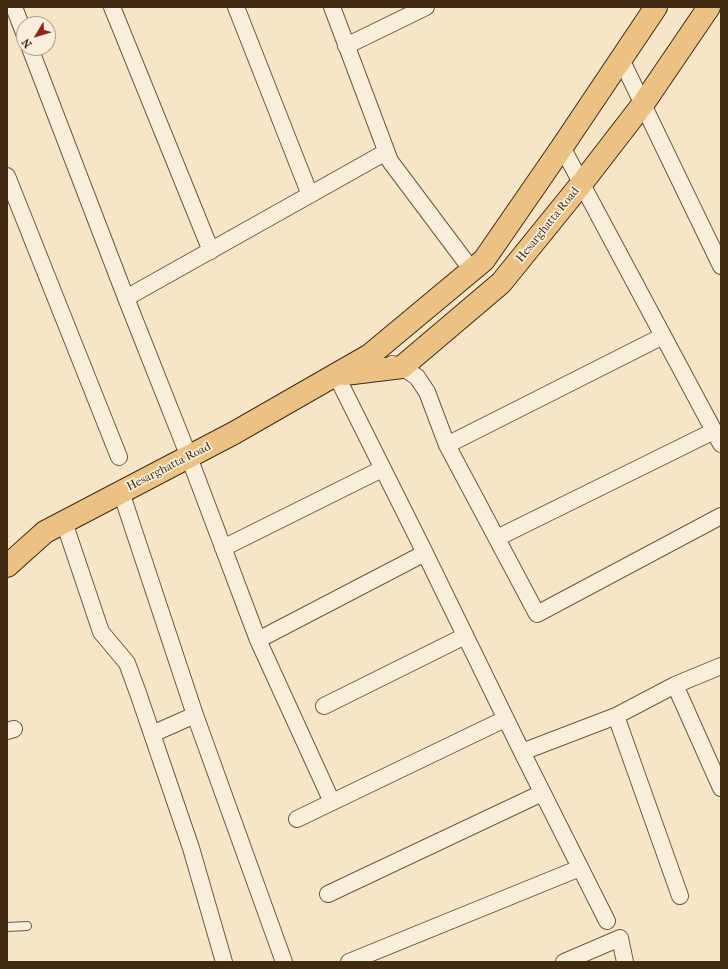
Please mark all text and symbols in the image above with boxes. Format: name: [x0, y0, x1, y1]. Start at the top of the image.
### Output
north arrow: [16, 16, 56, 56]
text: N: [19, 36, 35, 50]
street label: Hesarghatta Road: [513, 185, 583, 265]
street label: Hesarghatta Road: [125, 440, 213, 494]

